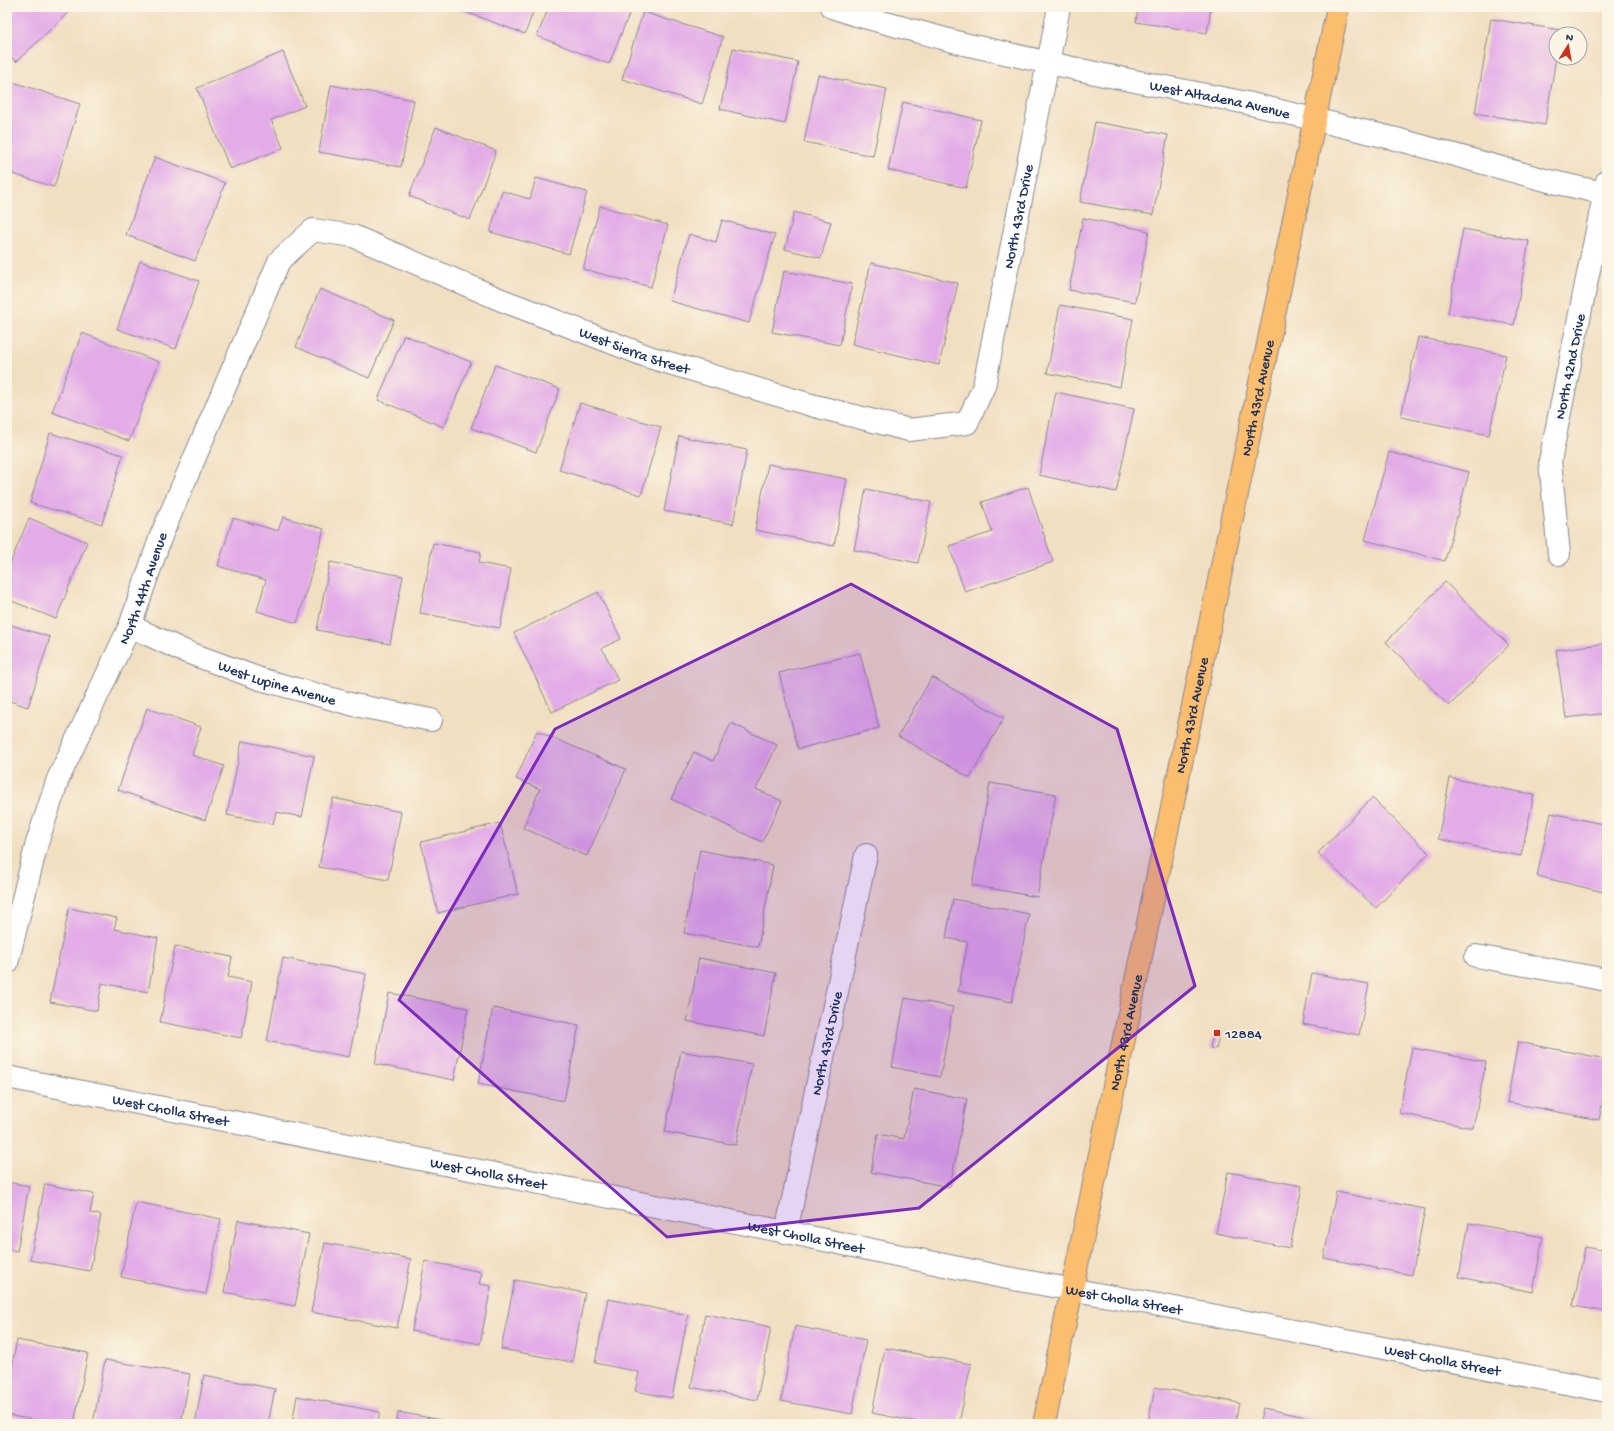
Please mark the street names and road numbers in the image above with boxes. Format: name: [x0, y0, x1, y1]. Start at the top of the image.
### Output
street label: West Altadena Avenue: [1148, 77, 1292, 124]
street label: North 43rd Drive: [1000, 163, 1039, 271]
street label: North 42nd Drive: [1552, 312, 1591, 421]
street label: West Sierra Street: [576, 324, 693, 380]
street label: North 43rd Avenue: [1238, 338, 1280, 458]
street label: North 44th Avenue: [116, 530, 173, 648]
street label: North 43rd Avenue: [1172, 655, 1214, 775]
street label: West Lupine Avenue: [215, 657, 338, 711]
street label: North 43rd Avenue: [1106, 973, 1148, 1093]
street label: North 43rd Drive: [808, 990, 848, 1097]
street label: West Cholla Street: [111, 1091, 232, 1132]
street label: West Cholla Street: [428, 1154, 550, 1196]
street label: West Cholla Street: [746, 1218, 867, 1259]
street label: West Cholla Street: [1064, 1282, 1185, 1321]
street label: West Cholla Street: [1382, 1341, 1504, 1382]

